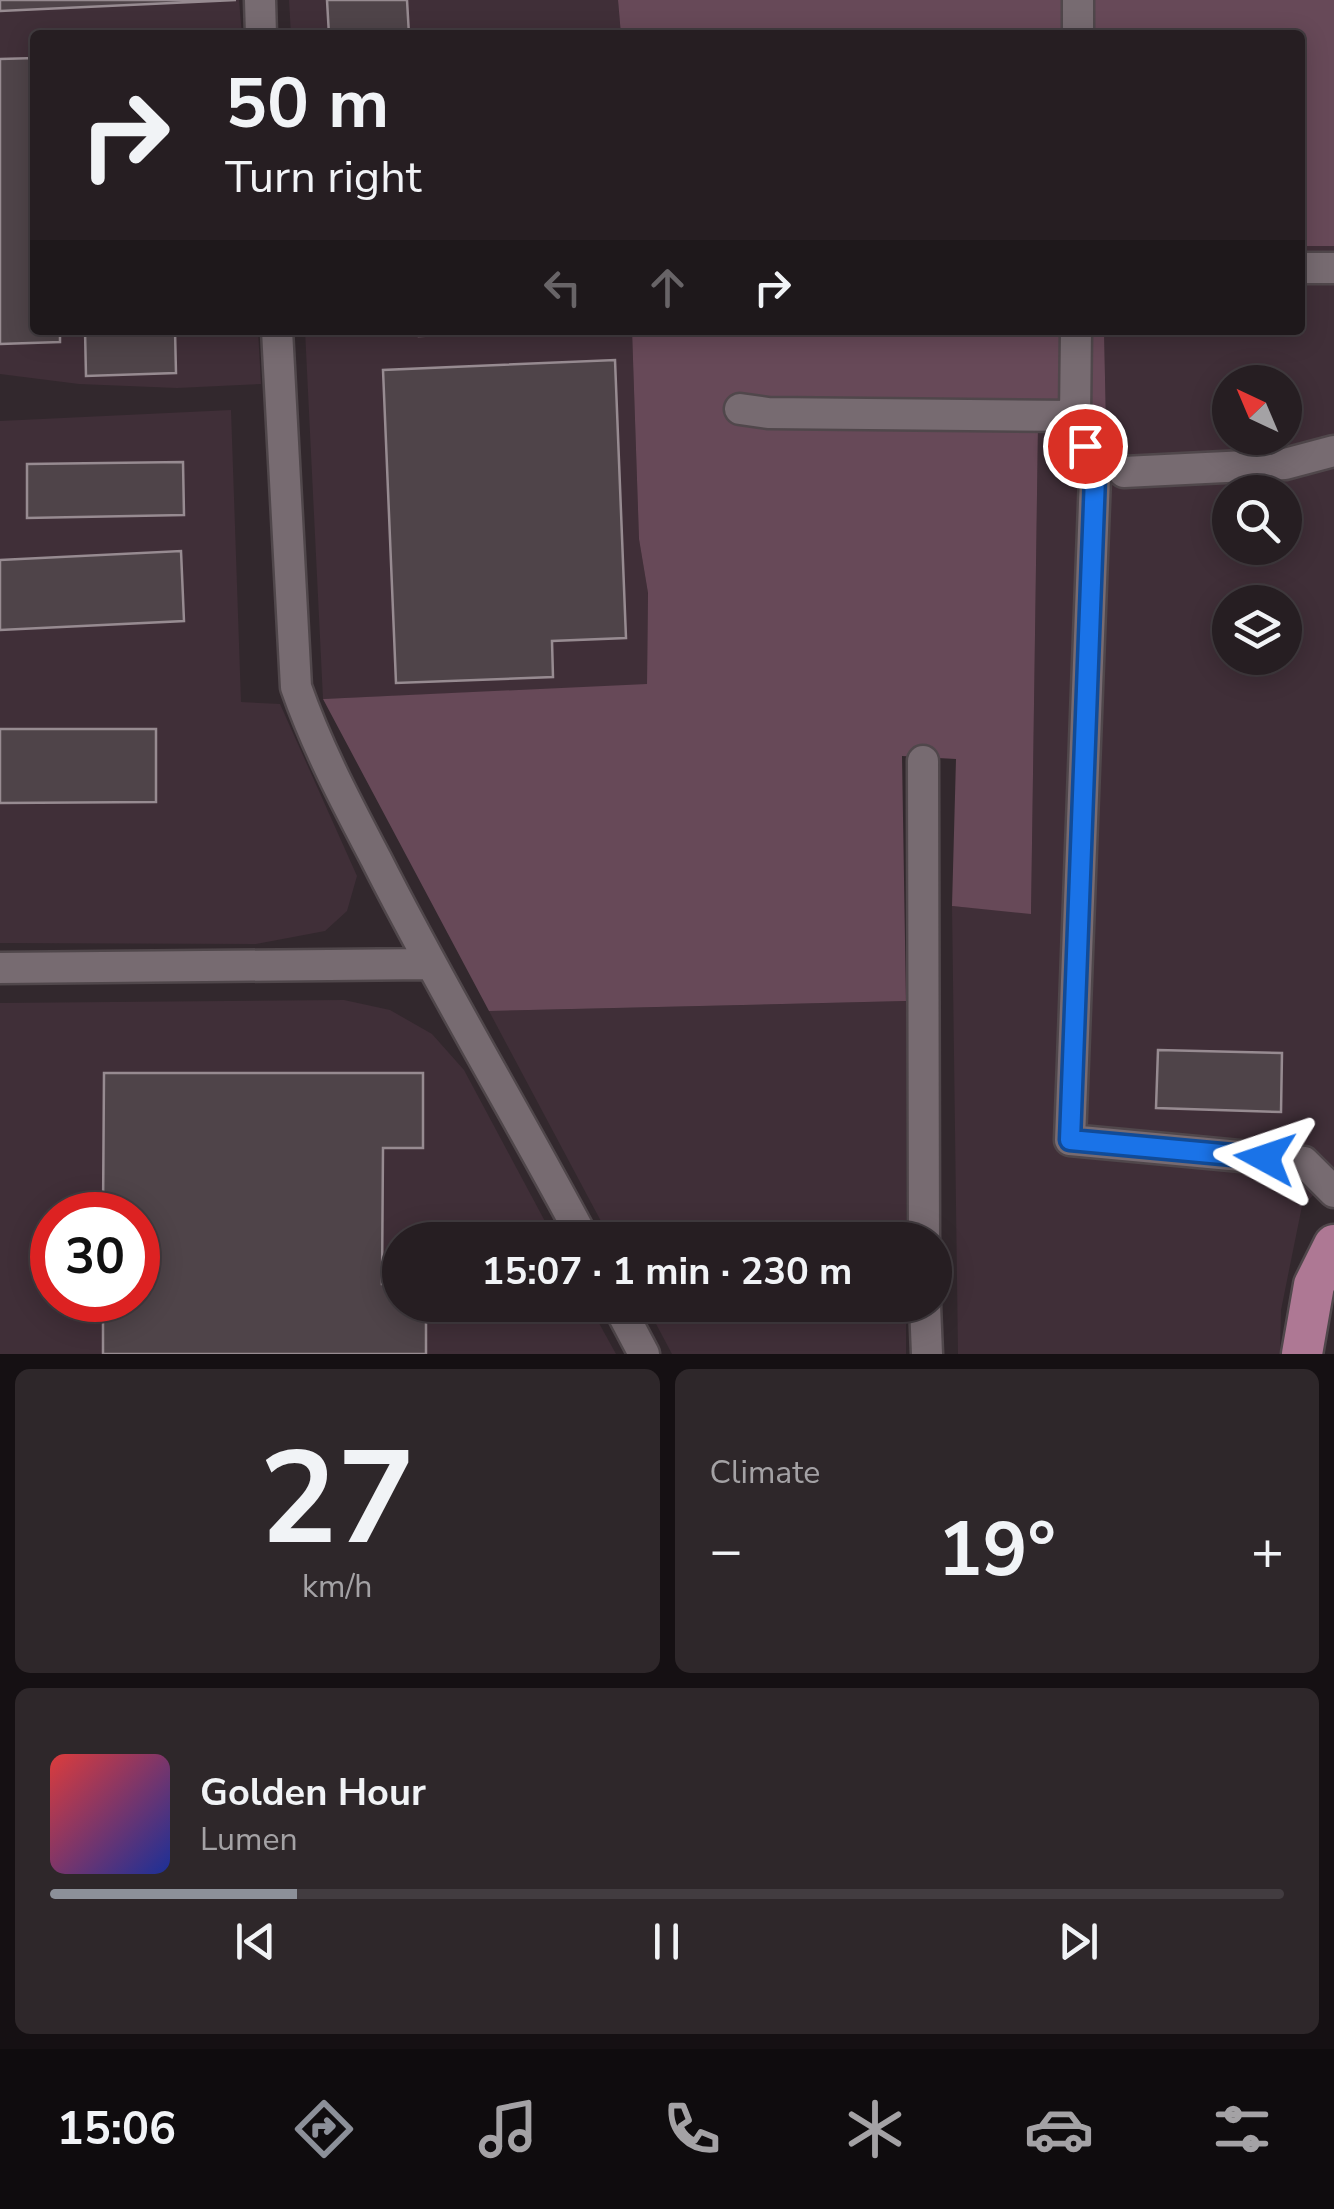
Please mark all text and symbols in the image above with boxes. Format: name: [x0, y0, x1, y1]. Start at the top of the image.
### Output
text: 50 m: [225, 56, 389, 152]
icon: right: [60, 70, 190, 200]
text: Turn right: [225, 147, 422, 208]
icon: left: [535, 260, 590, 315]
icon: ahead: [640, 260, 695, 315]
icon: right: [745, 260, 800, 315]
north arrow: [1212, 365, 1302, 455]
map controls: [1212, 365, 1302, 675]
pin: [1043, 404, 1128, 489]
icon: arrive: [1058, 419, 1113, 474]
button: search: [1212, 475, 1302, 565]
button: layers: [1212, 585, 1302, 675]
position arrow: [1213, 1106, 1317, 1210]
speed limit sign: 30: [30, 1192, 160, 1322]
text: 15:07 · 1 min · 230 m: [482, 1246, 852, 1297]
text: 27: [259, 1411, 415, 1588]
text: Climate: [710, 1451, 820, 1494]
text: 19°: [938, 1499, 1056, 1601]
text: −: [710, 1513, 743, 1588]
text: +: [1251, 1513, 1284, 1588]
text: km/h: [302, 1565, 373, 1608]
text: Golden Hour: [200, 1767, 426, 1818]
text: Lumen: [200, 1818, 298, 1861]
icon: previous: [228, 1914, 283, 1969]
icon: pause: [639, 1914, 694, 1969]
icon: next: [1051, 1914, 1106, 1969]
icon: directions: [289, 2094, 359, 2164]
icon: music: [473, 2094, 543, 2164]
icon: phone: [657, 2094, 727, 2164]
icon: climate: [840, 2094, 910, 2164]
icon: car: [1024, 2094, 1094, 2164]
icon: filters: [1207, 2094, 1277, 2164]
text: 15:06: [57, 2099, 176, 2160]

